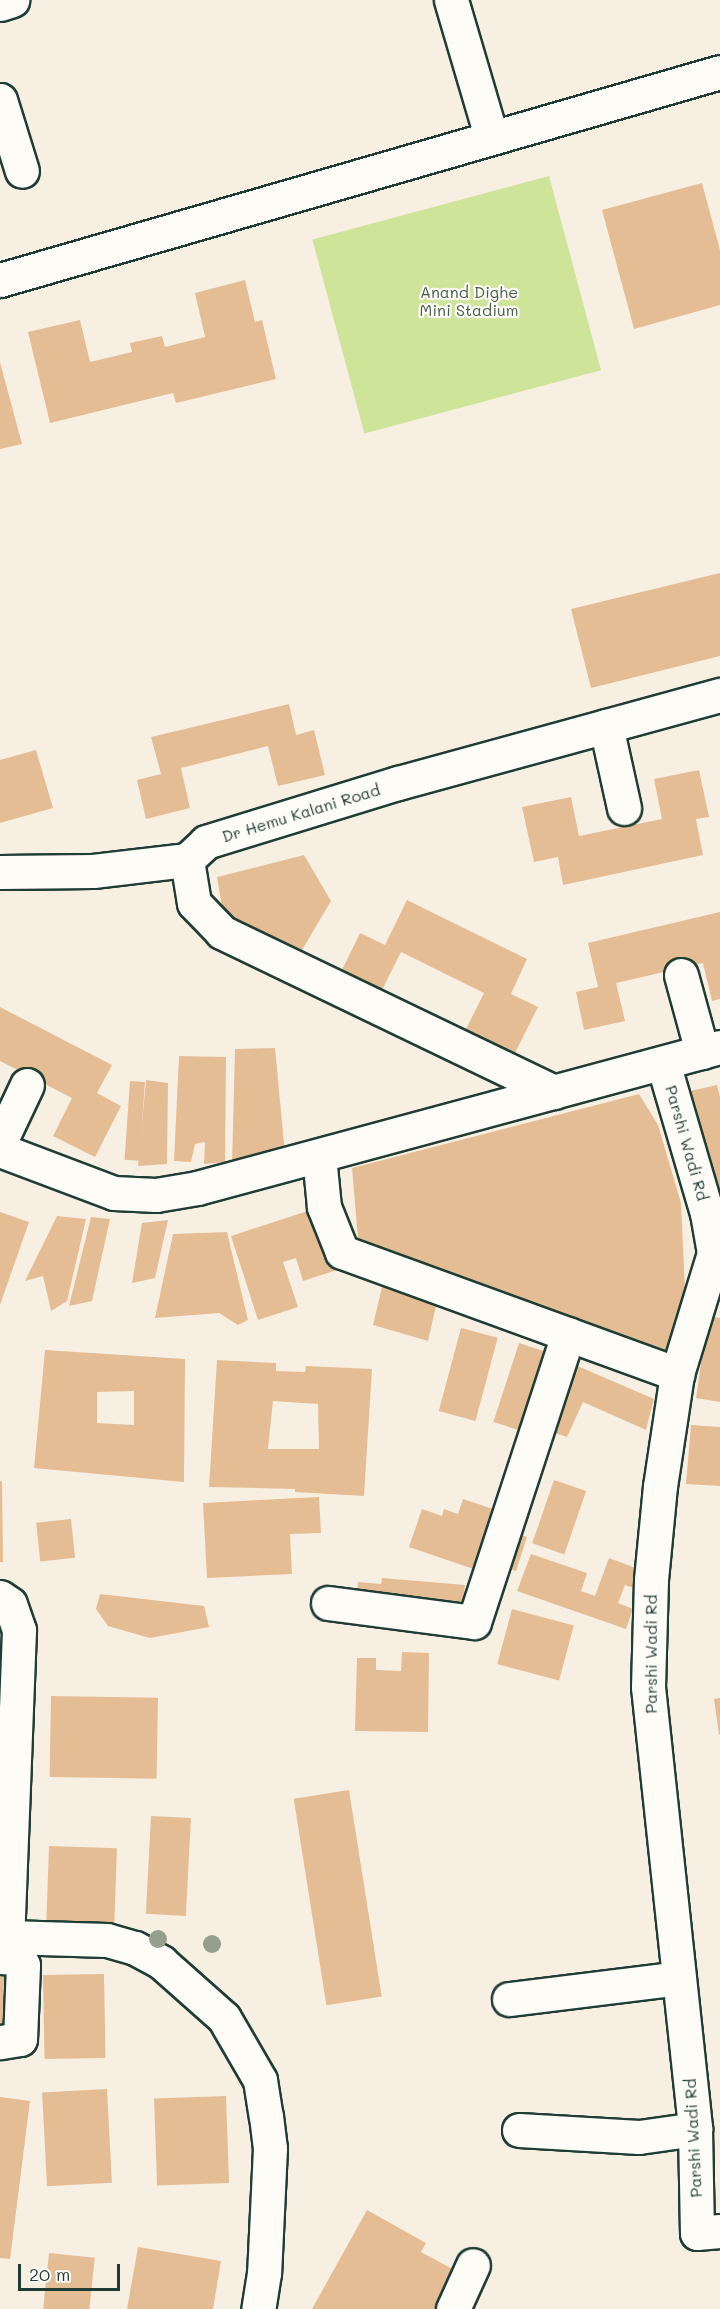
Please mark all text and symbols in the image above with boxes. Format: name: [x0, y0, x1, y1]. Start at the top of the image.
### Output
park label: Anand Dighe Mini Stadium: [419, 282, 519, 320]
street label: Dr Hemu Kalani Road: [220, 780, 382, 846]
street label: Parshi Wadi Rd: [661, 1083, 713, 1203]
street label: Parshi Wadi Rd: [641, 1594, 661, 1714]
street label: Parshi Wadi Rd: [680, 2078, 706, 2198]
scale bar: [21, 2252, 123, 2290]
text: 20 m: [29, 2262, 70, 2286]

